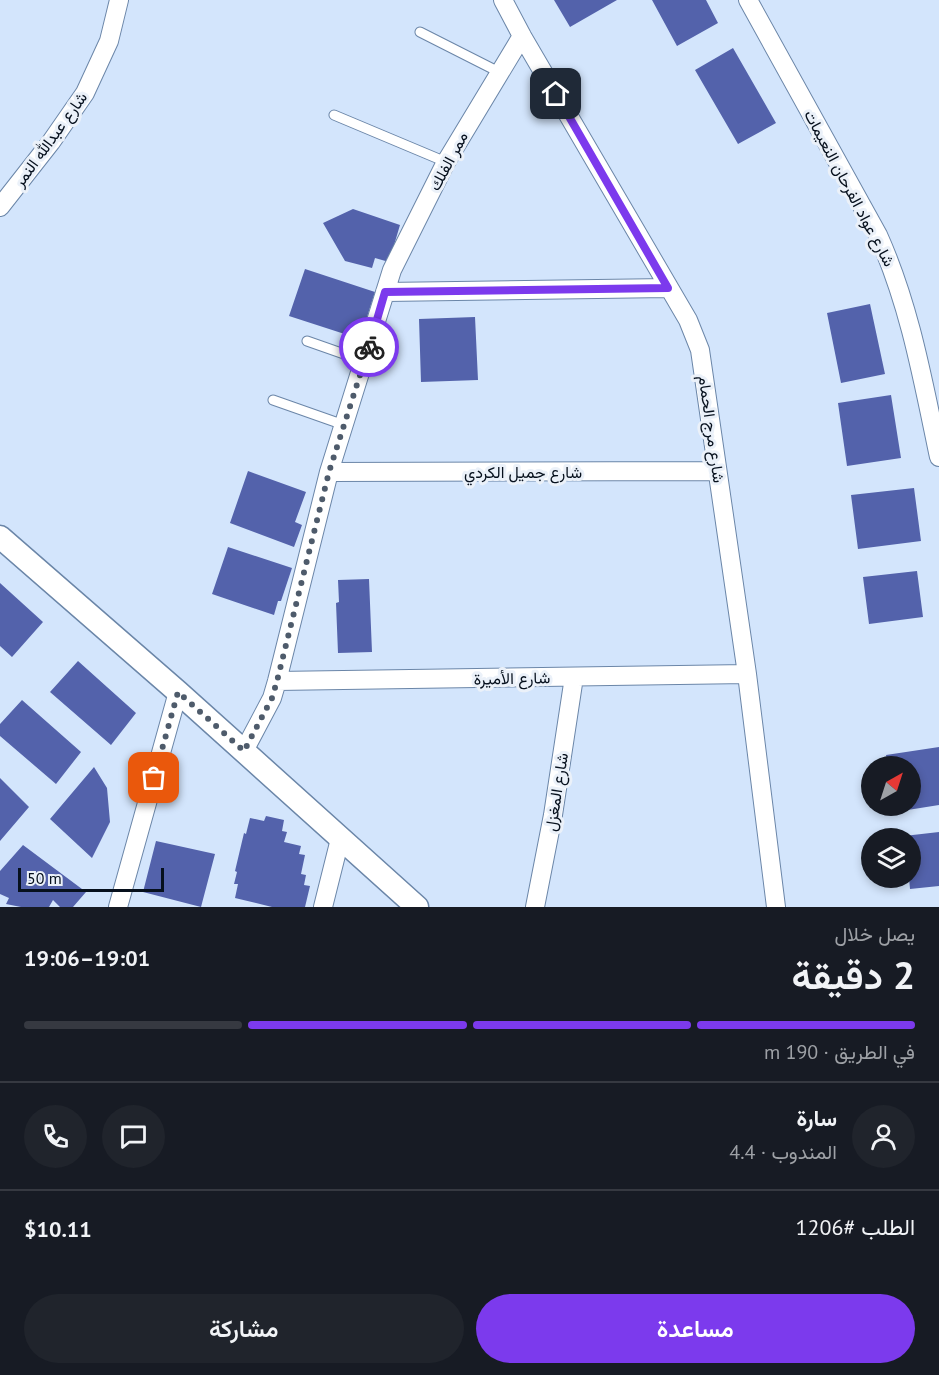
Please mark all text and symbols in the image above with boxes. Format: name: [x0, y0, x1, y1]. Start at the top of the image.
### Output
pin: [530, 68, 581, 119]
icon: home: [539, 77, 572, 110]
street label: شارع عبدالله النمر: [8, 88, 93, 192]
street label: شارع عواد الفرحان النعيمات: [798, 106, 900, 271]
street label: ممر الفلك: [424, 128, 473, 194]
courier: [339, 317, 399, 377]
icon: bike: [353, 331, 386, 364]
street label: شارع مرج الحمام: [693, 374, 729, 484]
street label: شارع جميل الكردي: [464, 462, 582, 486]
street label: شارع الأميرة: [474, 667, 550, 691]
street label: شارع المغزل: [540, 751, 574, 833]
pin: [128, 752, 179, 803]
north arrow: [861, 756, 921, 816]
map controls: [861, 756, 921, 888]
icon: bag: [137, 761, 170, 794]
button: layers: [861, 828, 921, 888]
scale bar: [18, 865, 164, 892]
text: 50 m: [27, 868, 62, 888]
text: يصل خلال: [835, 921, 915, 947]
text: 19:01–19:06: [24, 944, 150, 972]
text: 2 دقيقة: [791, 949, 915, 1000]
text: في الطريق · 190 m: [764, 1039, 915, 1065]
text: سارة: [796, 1104, 837, 1132]
button: phone: [24, 1105, 87, 1168]
button: chat: [102, 1105, 165, 1168]
button: person: [852, 1105, 915, 1168]
text: المندوب · 4.4: [729, 1139, 837, 1165]
text: الطلب #1206: [795, 1213, 915, 1241]
text: $10.11: [24, 1215, 92, 1243]
button: مشاركة: [24, 1294, 464, 1363]
button: مساعدة: [476, 1294, 915, 1363]

